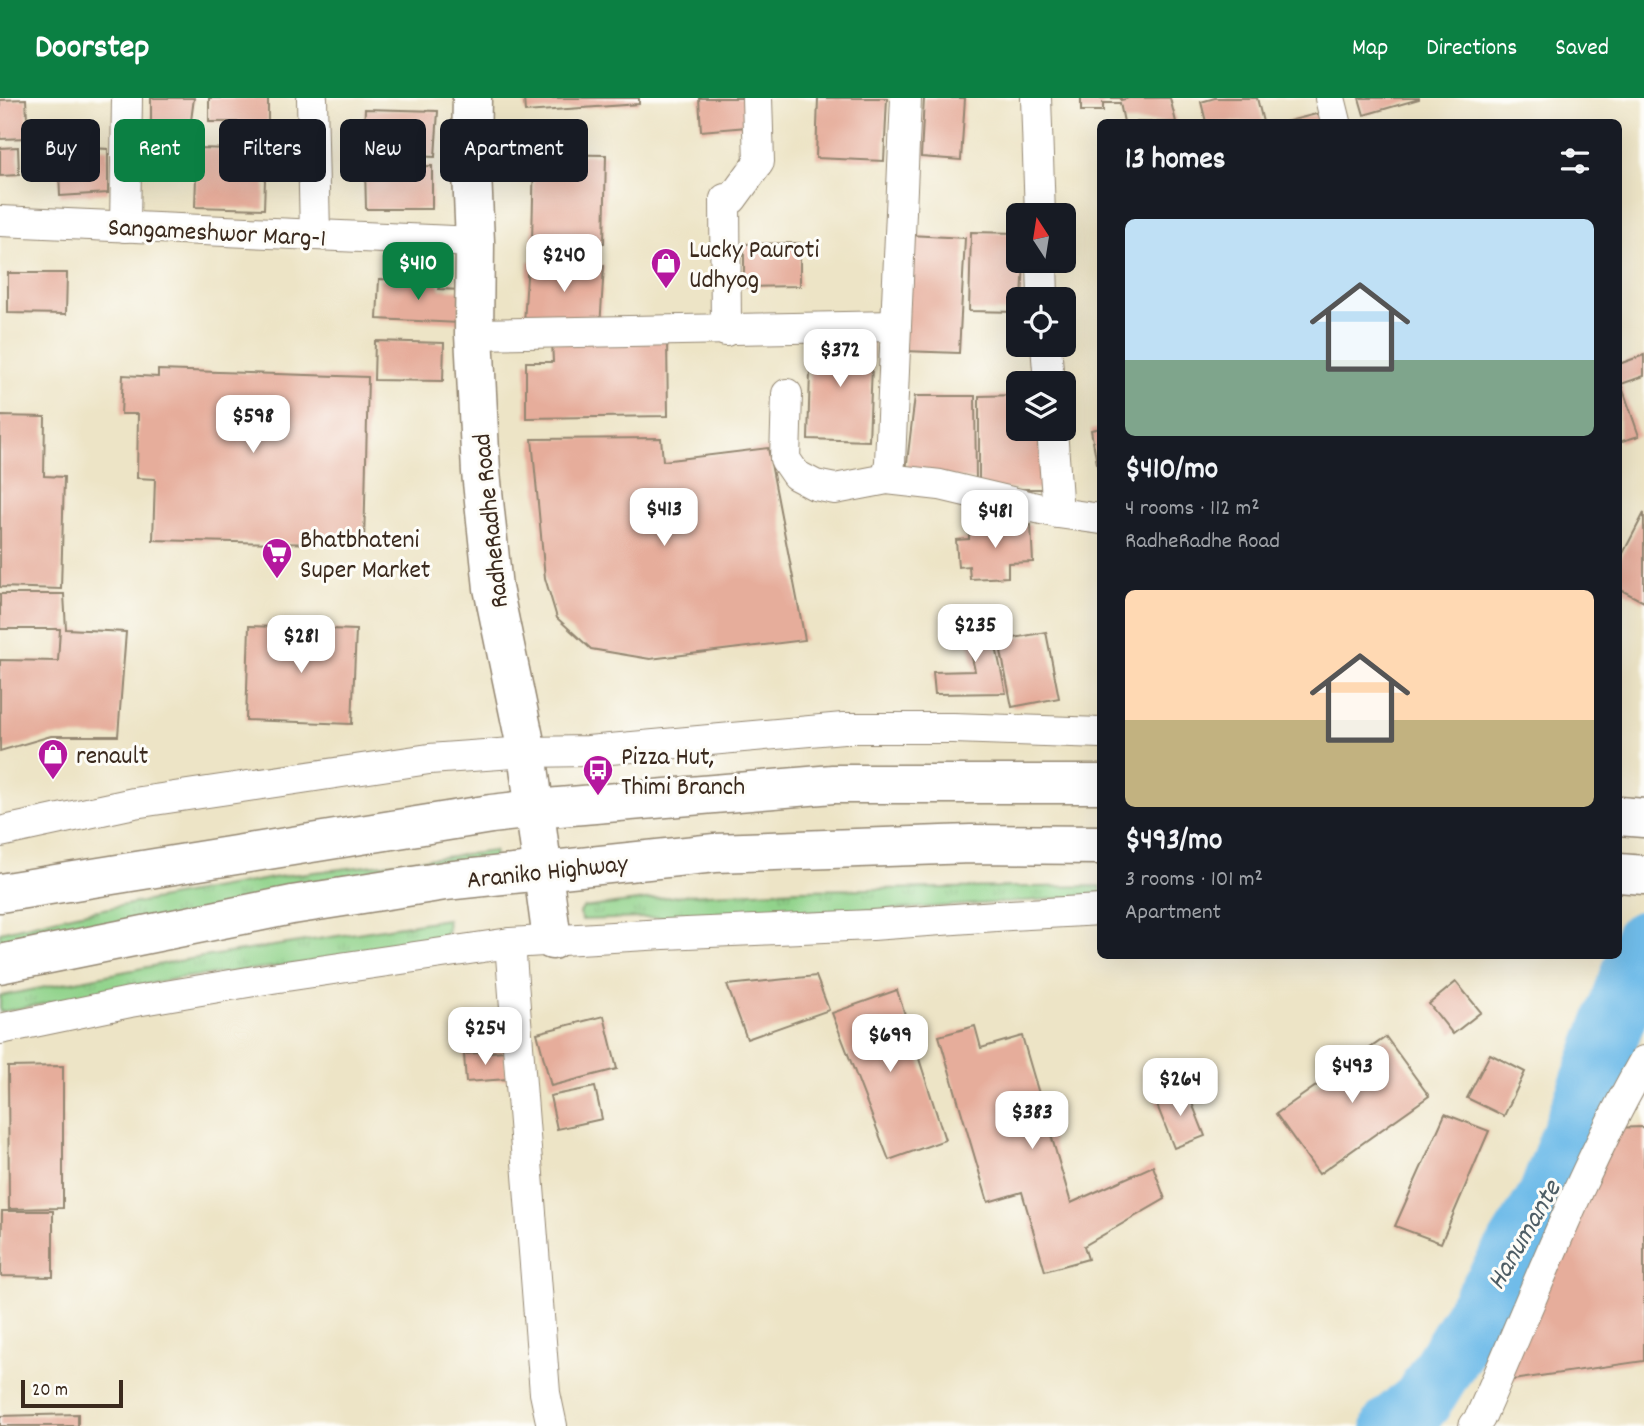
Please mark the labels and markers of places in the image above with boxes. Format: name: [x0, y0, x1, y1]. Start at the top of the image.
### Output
place label: Lucky Pauroti Udhyog: [689, 233, 819, 300]
pin: $240: [523, 234, 605, 294]
pin: $410: [377, 242, 459, 302]
shop icon: Lucky Pauroti Udhyog: [649, 246, 683, 290]
pin: $372: [799, 330, 881, 389]
pin: $598: [212, 396, 294, 455]
pin: $413: [623, 489, 705, 548]
pin: $481: [954, 490, 1036, 550]
place label: Bhatbhateni Super Market: [300, 523, 431, 590]
supermarket icon: Bhatbhateni Super Market: [260, 536, 294, 580]
pin: $235: [934, 604, 1016, 664]
pin: $281: [260, 616, 342, 675]
shop icon: renault: [36, 737, 70, 781]
place label: renault: [76, 739, 149, 776]
place label: Pizza Hut, Thimi Branch: [621, 740, 745, 807]
bus stop icon: Pizza Hut, Thimi Branch: [581, 753, 615, 797]
pin: $254: [444, 1007, 526, 1067]
pin: $699: [849, 1014, 931, 1074]
pin: $493: [1311, 1046, 1393, 1105]
pin: $264: [1139, 1058, 1221, 1118]
pin: $383: [991, 1091, 1073, 1151]

